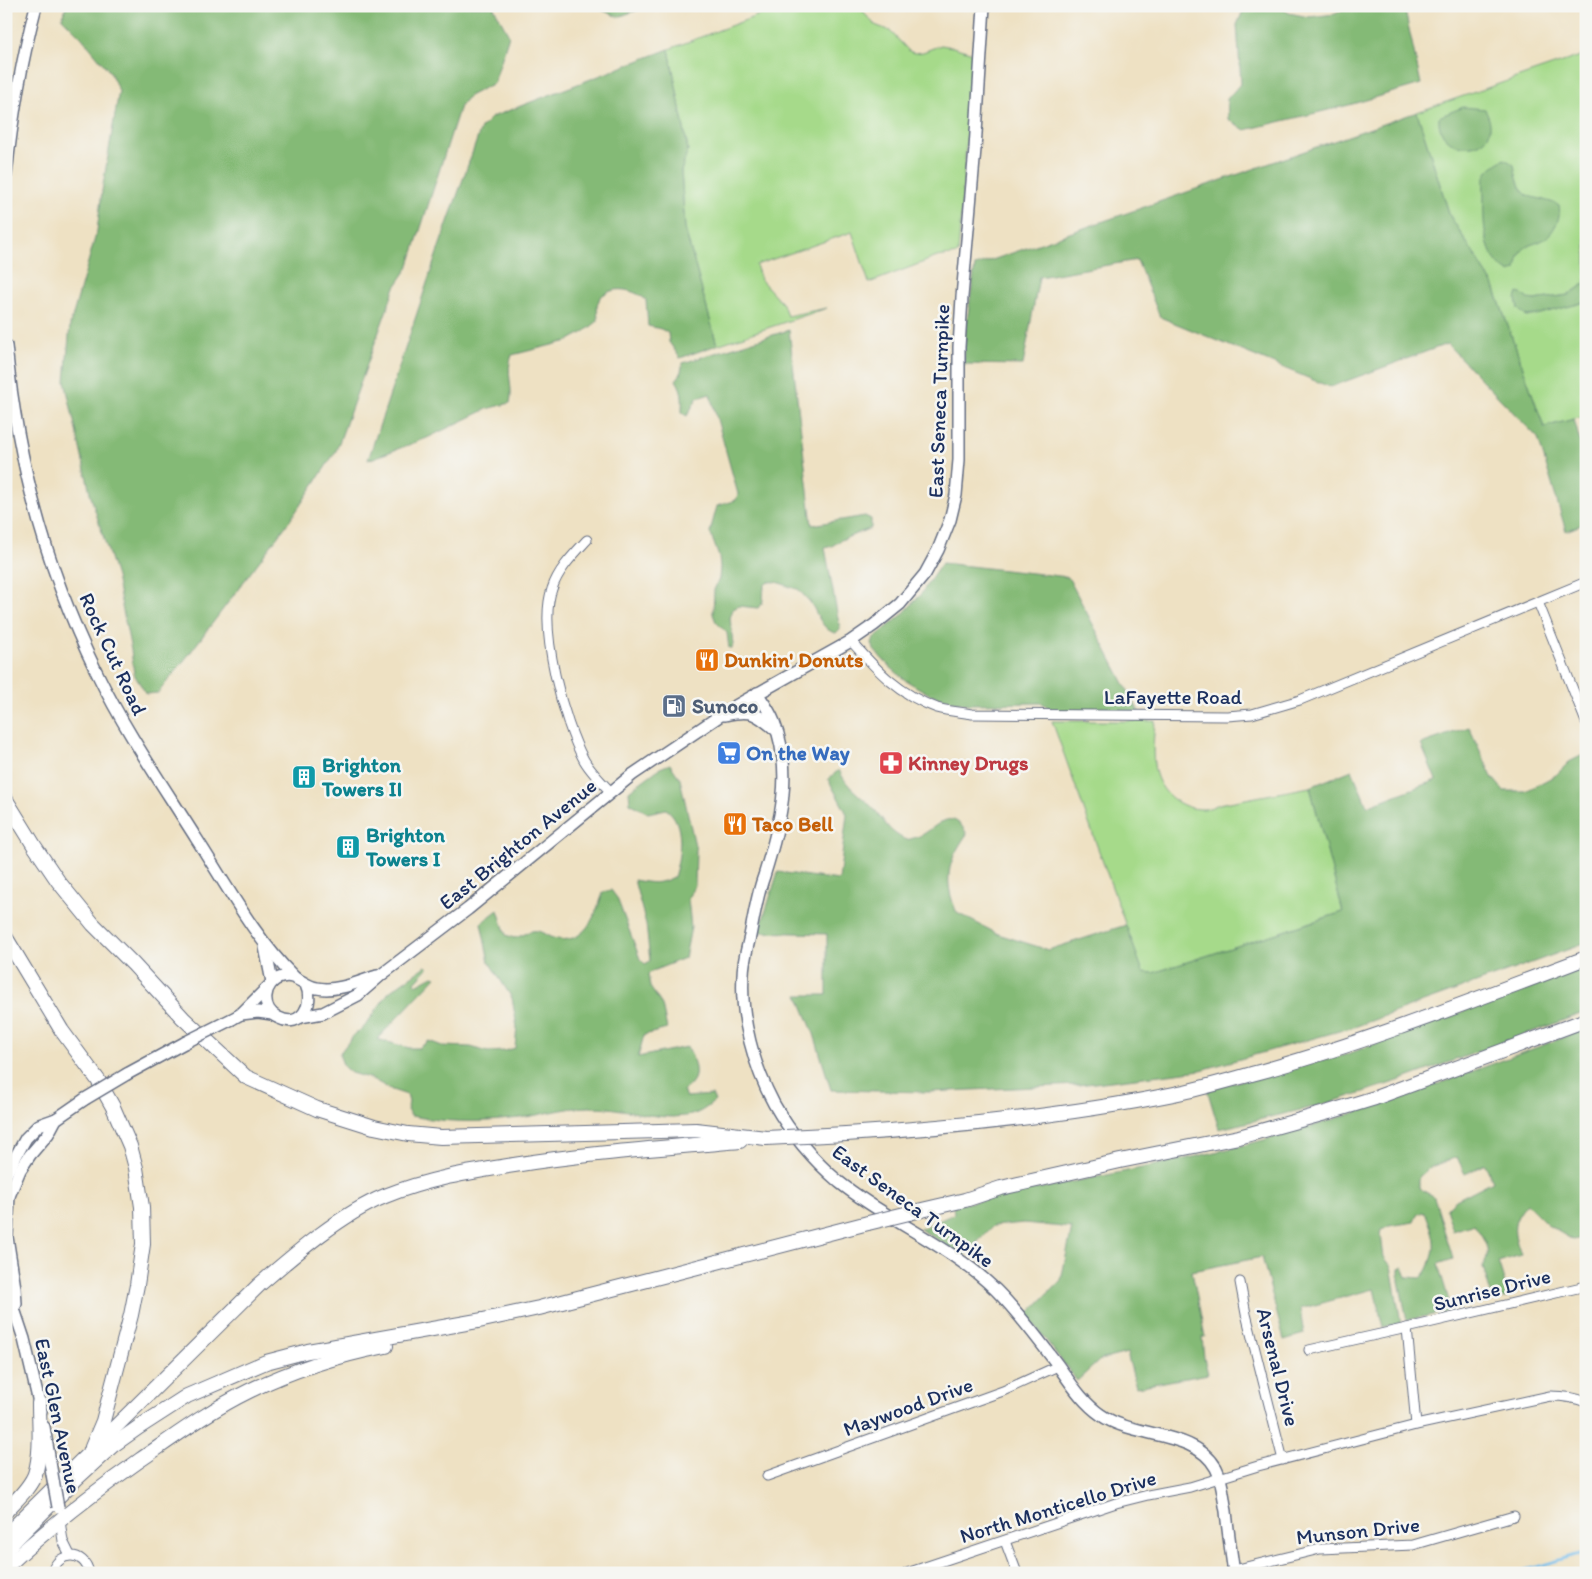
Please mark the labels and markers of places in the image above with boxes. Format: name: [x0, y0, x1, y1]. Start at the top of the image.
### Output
restaurant icon: Dunkin' Donuts: [694, 647, 720, 673]
place label: Dunkin' Donuts: [724, 647, 863, 672]
fuel station icon: Sunoco: [661, 693, 687, 719]
place label: Sunoco: [692, 693, 759, 718]
supermarket icon: On the Way: [716, 740, 742, 766]
place label: On the Way: [746, 740, 850, 766]
pharmacy icon: Kinney Drugs: [878, 750, 904, 776]
place label: Kinney Drugs: [908, 750, 1029, 776]
place label: Brighton Towers II: [321, 752, 402, 801]
building icon: Brighton Towers II: [291, 764, 317, 790]
restaurant icon: Taco Bell: [722, 811, 748, 837]
place label: Taco Bell: [751, 811, 834, 836]
place label: Brighton Towers I: [365, 822, 446, 871]
building icon: Brighton Towers I: [335, 834, 361, 860]

